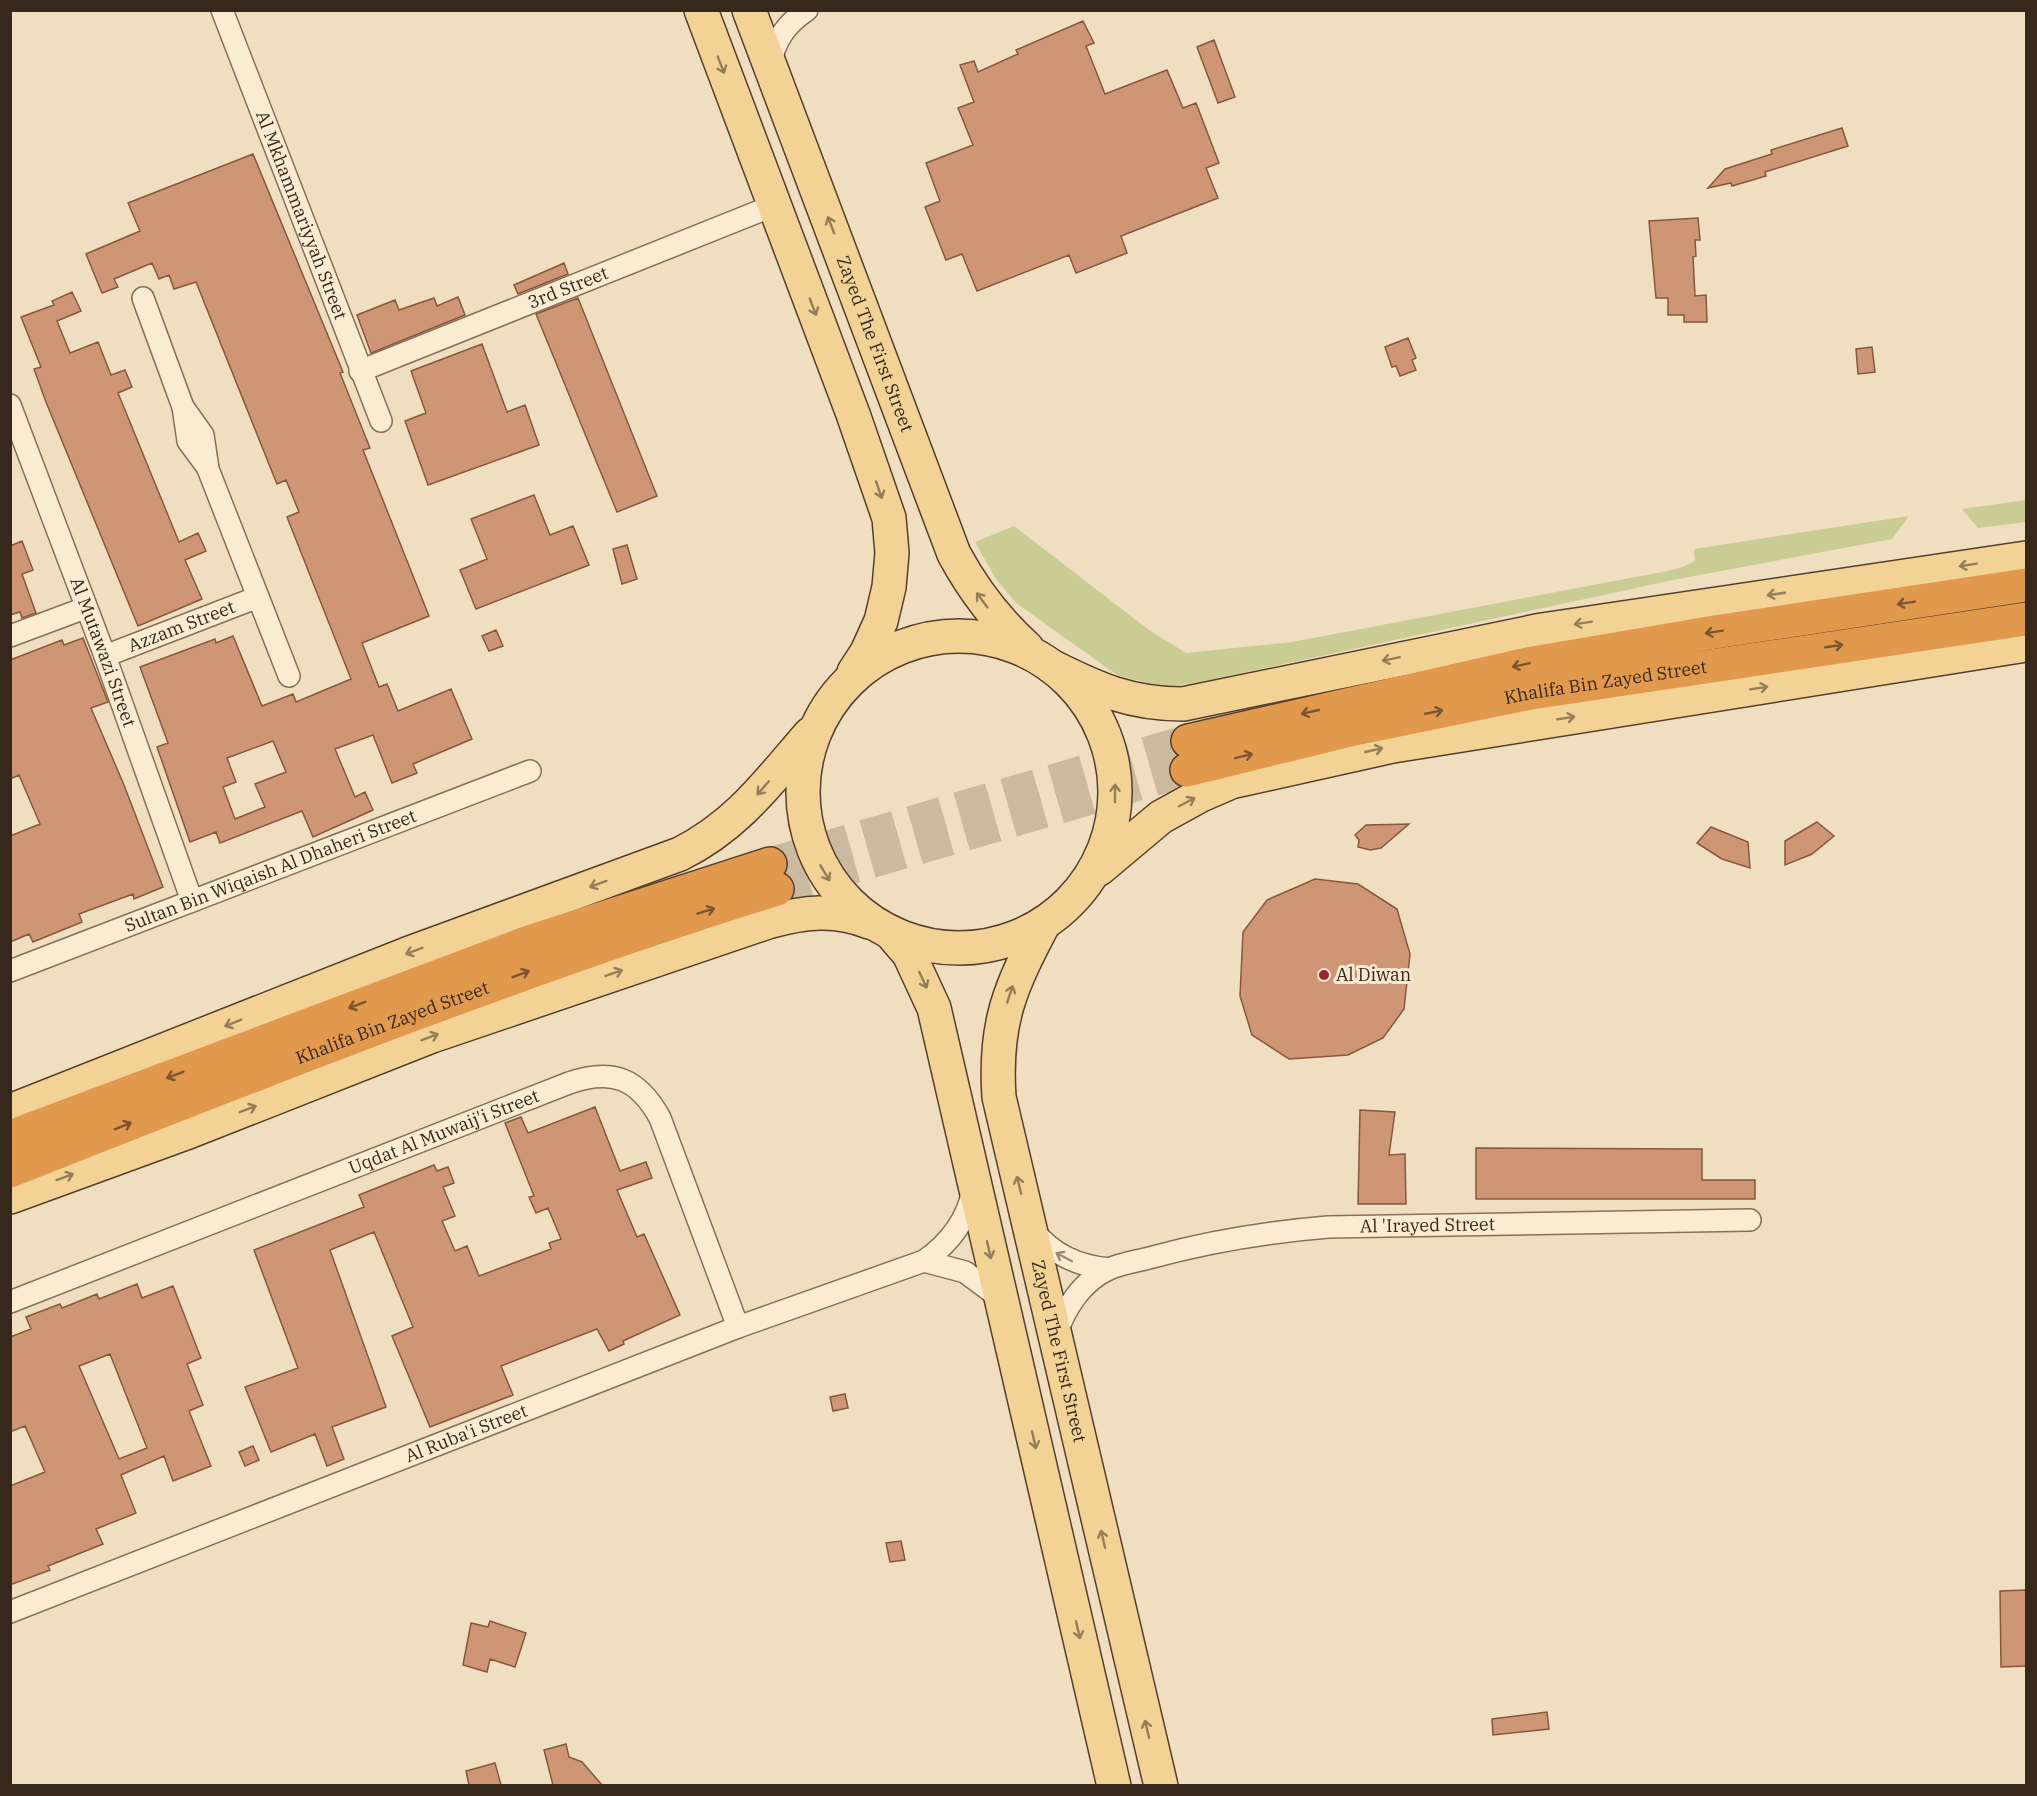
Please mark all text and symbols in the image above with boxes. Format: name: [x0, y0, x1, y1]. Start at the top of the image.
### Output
one-way arrow: [717, 55, 728, 74]
street label: Al Mkhammariyyah Street: [251, 107, 353, 323]
one-way arrow: [824, 217, 835, 235]
street label: Zayed The First Street: [832, 252, 919, 435]
street label: 3rd Street: [524, 261, 611, 314]
one-way arrow: [808, 297, 819, 315]
one-way arrow: [875, 480, 886, 499]
one-way arrow: [1959, 559, 1979, 570]
street label: Al Mutawazi Street: [65, 574, 141, 730]
one-way arrow: [1766, 588, 1786, 599]
one-way arrow: [976, 593, 988, 609]
street label: Azzam Street: [125, 595, 238, 657]
one-way arrow: [1897, 598, 1917, 609]
one-way arrow: [1573, 618, 1593, 629]
one-way arrow: [1704, 627, 1724, 638]
one-way arrow: [1823, 641, 1843, 652]
one-way arrow: [1382, 654, 1401, 665]
street label: Khalifa Bin Zayed Street: [1502, 655, 1708, 709]
one-way arrow: [1512, 660, 1532, 671]
one-way arrow: [1748, 683, 1768, 694]
one-way arrow: [1424, 706, 1443, 717]
one-way arrow: [1301, 707, 1320, 719]
one-way arrow: [1556, 713, 1576, 724]
one-way arrow: [1364, 744, 1383, 756]
one-way arrow: [1234, 749, 1253, 761]
one-way arrow: [757, 780, 770, 796]
one-way arrow: [1109, 784, 1121, 804]
one-way arrow: [1177, 796, 1195, 807]
street label: Sultan Bin Wiqaish Al Dhaheri Street: [121, 804, 419, 937]
one-way arrow: [820, 864, 832, 881]
one-way arrow: [589, 879, 607, 890]
one-way arrow: [696, 905, 715, 916]
one-way arrow: [406, 947, 424, 958]
place label: Al Diwan: [1336, 963, 1411, 986]
one-way arrow: [604, 967, 623, 978]
one-way arrow: [512, 968, 530, 979]
marker: Al Diwan: [1317, 968, 1331, 982]
one-way arrow: [917, 970, 929, 988]
street label: Khalifa Bin Zayed Street: [292, 976, 492, 1069]
one-way arrow: [1005, 985, 1016, 1004]
one-way arrow: [348, 1001, 367, 1012]
one-way arrow: [225, 1018, 243, 1029]
one-way arrow: [420, 1031, 439, 1042]
one-way arrow: [166, 1070, 185, 1081]
street label: Uqdat Al Muwaij'i Street: [345, 1084, 542, 1179]
one-way arrow: [238, 1102, 257, 1113]
one-way arrow: [114, 1120, 132, 1131]
one-way arrow: [56, 1170, 74, 1181]
one-way arrow: [1013, 1176, 1025, 1195]
street label: Al 'Irayed Street: [1360, 1212, 1495, 1237]
one-way arrow: [983, 1241, 995, 1260]
one-way arrow: [1056, 1251, 1074, 1262]
street label: Zayed The First Street: [1027, 1258, 1092, 1445]
street label: Al Ruba'i Street: [402, 1399, 531, 1467]
one-way arrow: [1028, 1430, 1040, 1449]
one-way arrow: [1097, 1529, 1108, 1549]
one-way arrow: [1073, 1620, 1085, 1639]
one-way arrow: [1141, 1719, 1153, 1738]

